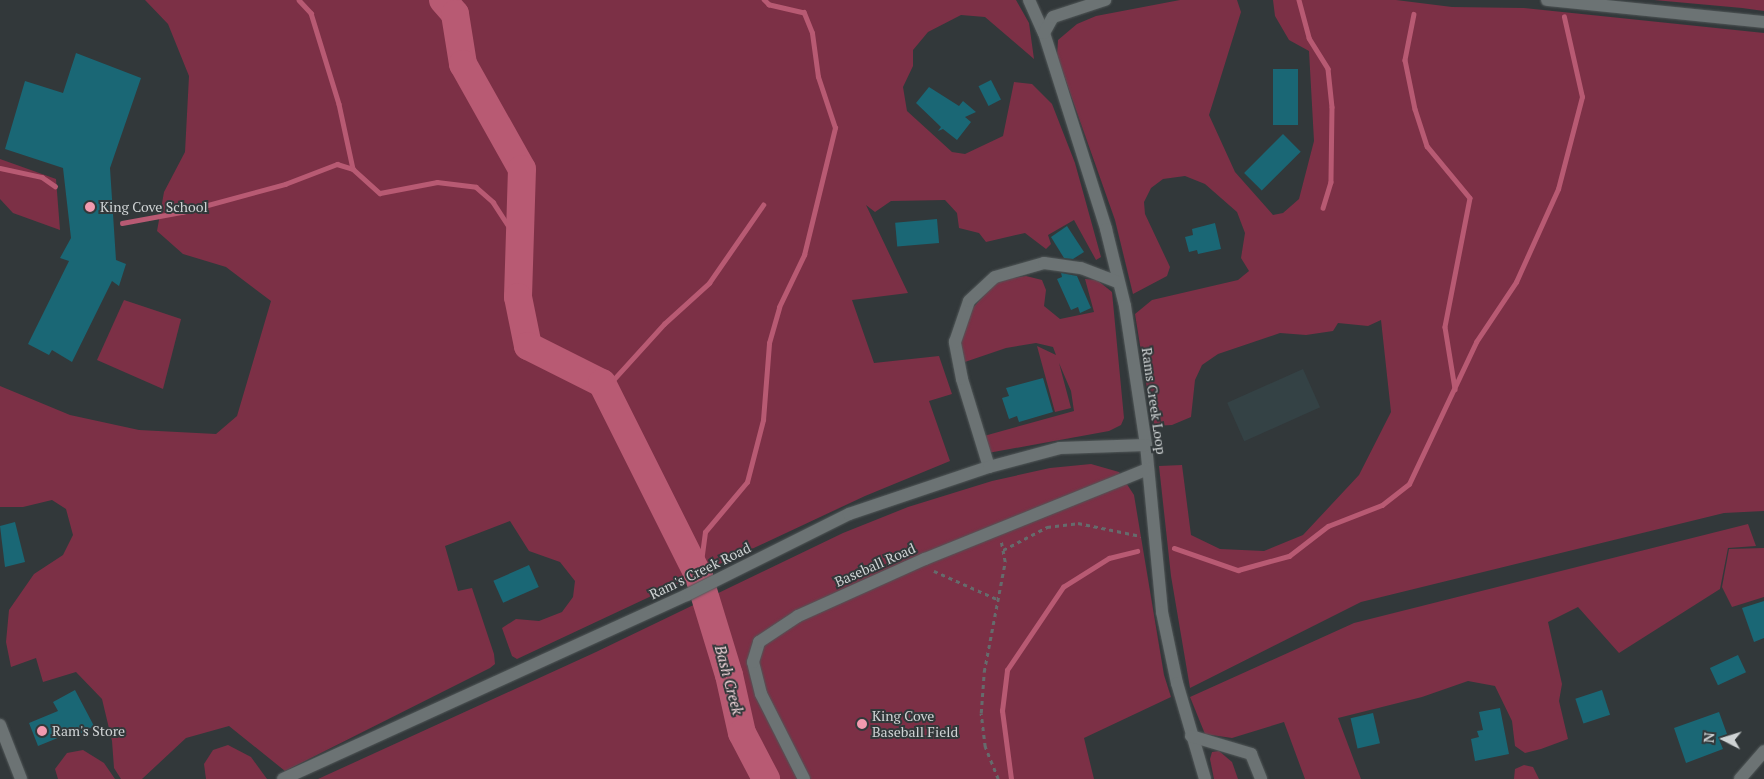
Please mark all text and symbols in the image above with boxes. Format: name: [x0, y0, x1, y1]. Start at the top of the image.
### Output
place label: King Cove School: [100, 199, 208, 215]
marker: King Cove School: [84, 201, 96, 213]
street label: Rams Creek Loop: [1138, 346, 1170, 456]
street label: Ram's Creek Road: [647, 539, 753, 603]
street label: Baseball Road: [832, 540, 918, 590]
water label: Bash Creek: [711, 643, 747, 717]
place label: King Cove Baseball Field: [872, 708, 958, 740]
north arrow: [1699, 714, 1749, 764]
marker: King Cove Baseball Field: [856, 718, 868, 730]
place label: Ram's Store: [52, 723, 125, 739]
marker: Ram's Store: [36, 725, 48, 737]
text: N: [1699, 732, 1718, 744]

